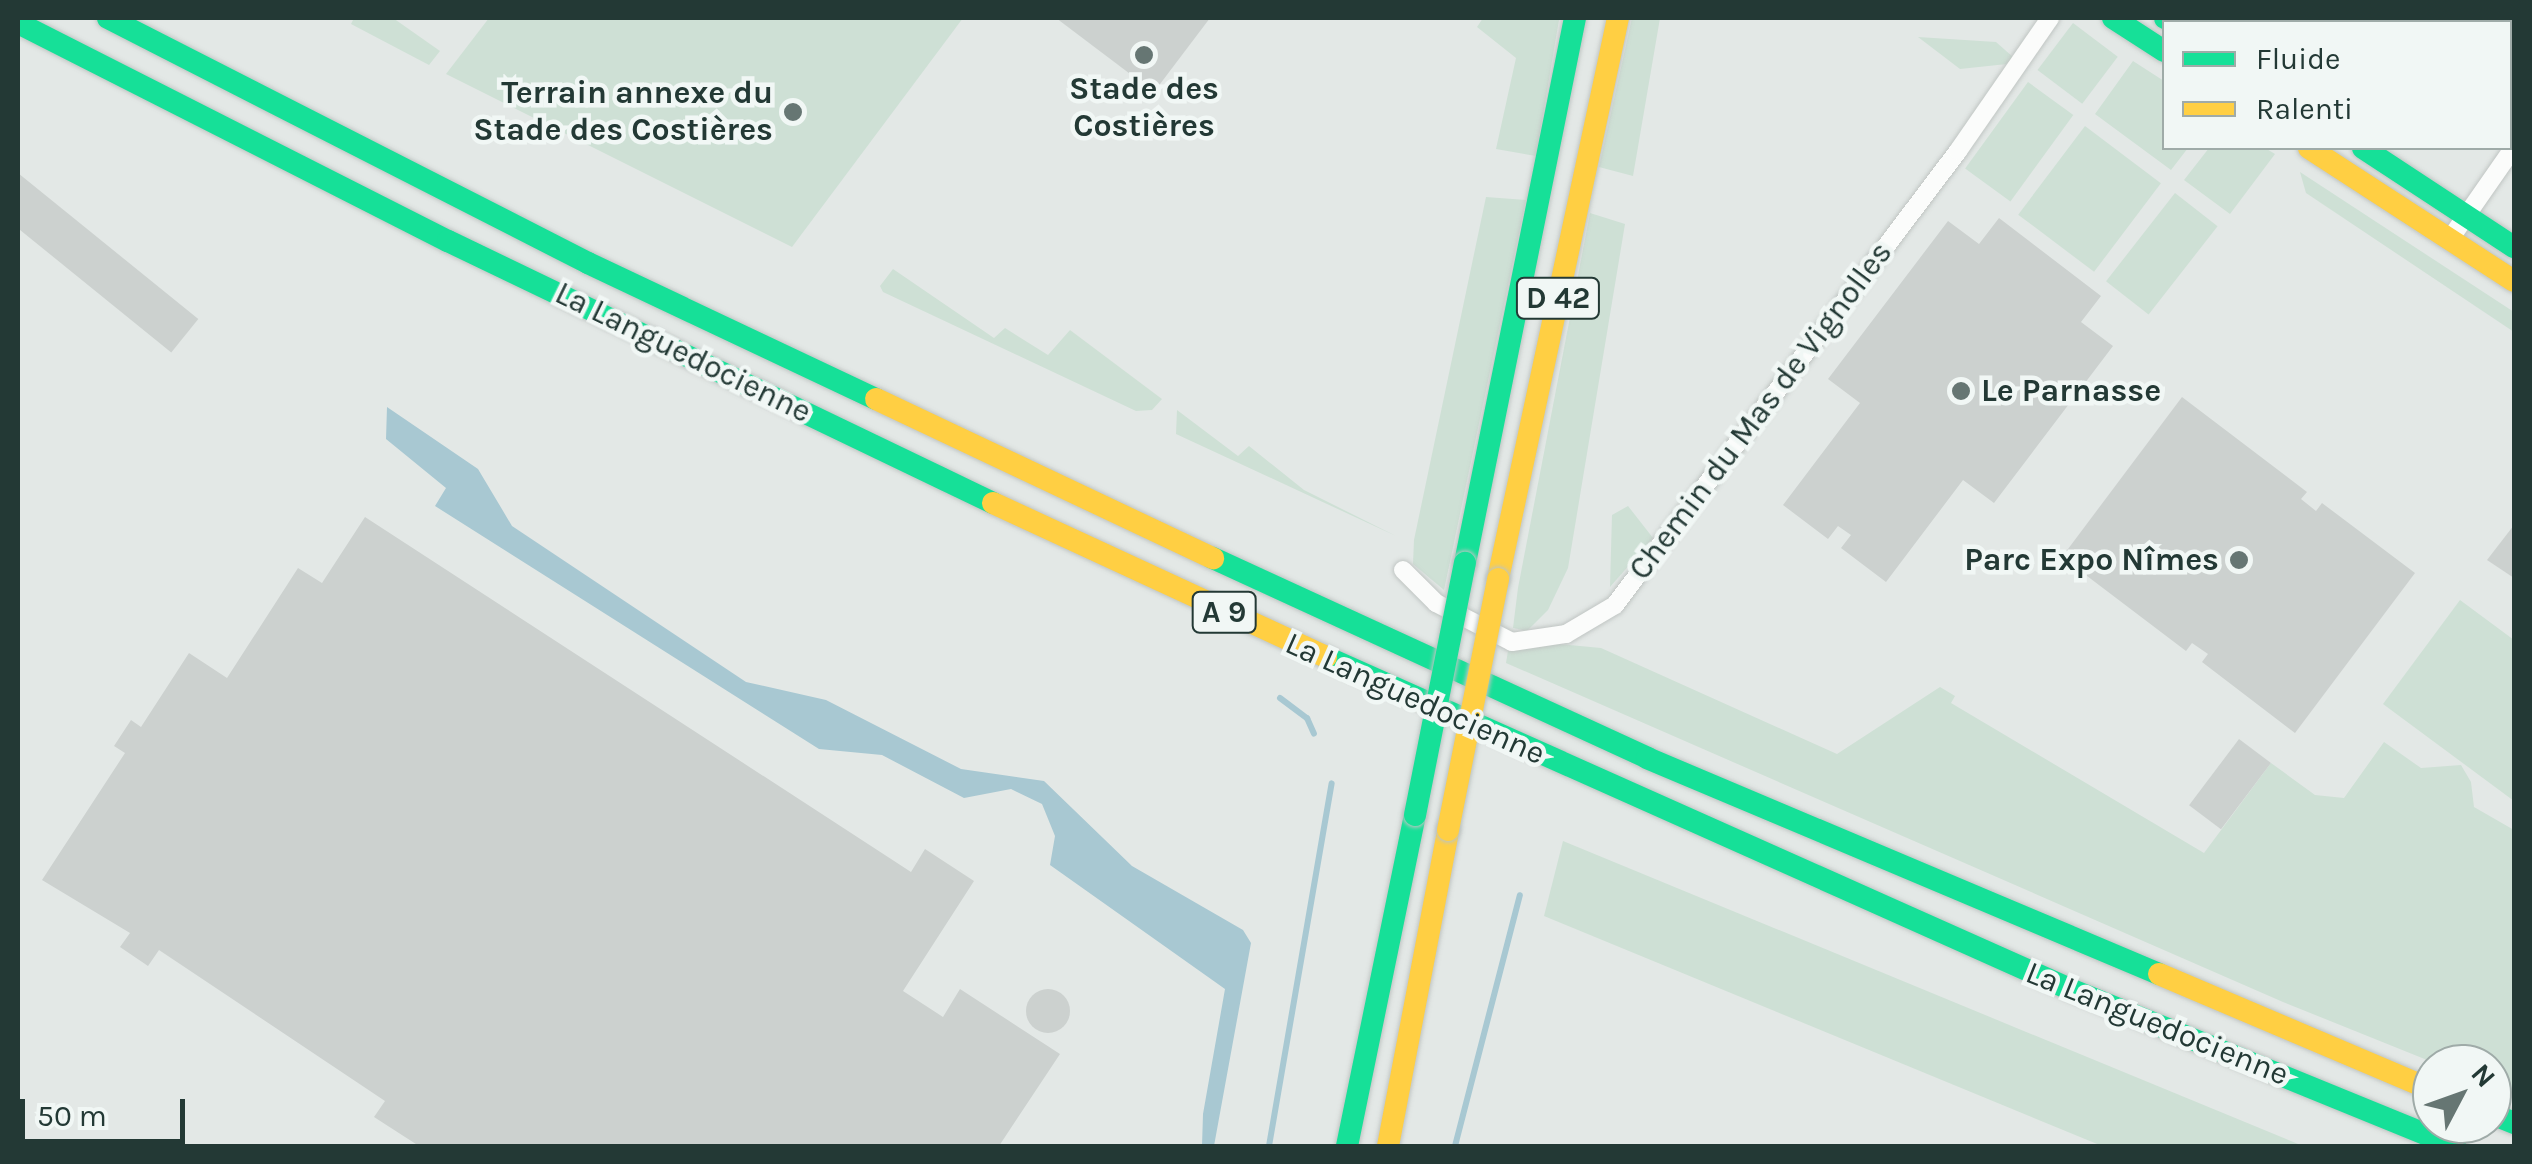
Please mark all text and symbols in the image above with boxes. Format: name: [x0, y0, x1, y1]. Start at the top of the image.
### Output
legend: [2162, 20, 2512, 150]
text: Fluide: [2256, 41, 2340, 77]
marker: Stade des Costières: [1133, 44, 1155, 66]
place label: Stade des Costières: [1069, 71, 1219, 146]
place label: Terrain annexe du Stade des Costières: [473, 75, 773, 150]
text: Ralenti: [2256, 91, 2353, 127]
marker: Terrain annexe du Stade des Costières: [782, 101, 804, 123]
street label: Chemin du Mas de Vignolles: [1621, 234, 1901, 588]
road number: D 42: [1516, 273, 1600, 323]
street label: La Languedocienne: [549, 274, 817, 432]
place label: Le Parnasse: [1981, 372, 2161, 410]
marker: Le Parnasse: [1950, 380, 1972, 402]
place label: Parc Expo Nîmes: [1964, 541, 2219, 579]
marker: Parc Expo Nîmes: [2228, 549, 2250, 571]
road number: A 9: [1192, 587, 1256, 637]
street label: La Languedocienne: [1279, 625, 1551, 773]
street label: La Languedocienne: [2020, 954, 2294, 1094]
north arrow: [2412, 1044, 2512, 1144]
text: N: [2464, 1057, 2503, 1094]
scale bar: [25, 1079, 190, 1141]
text: 50 m: [37, 1098, 107, 1134]

